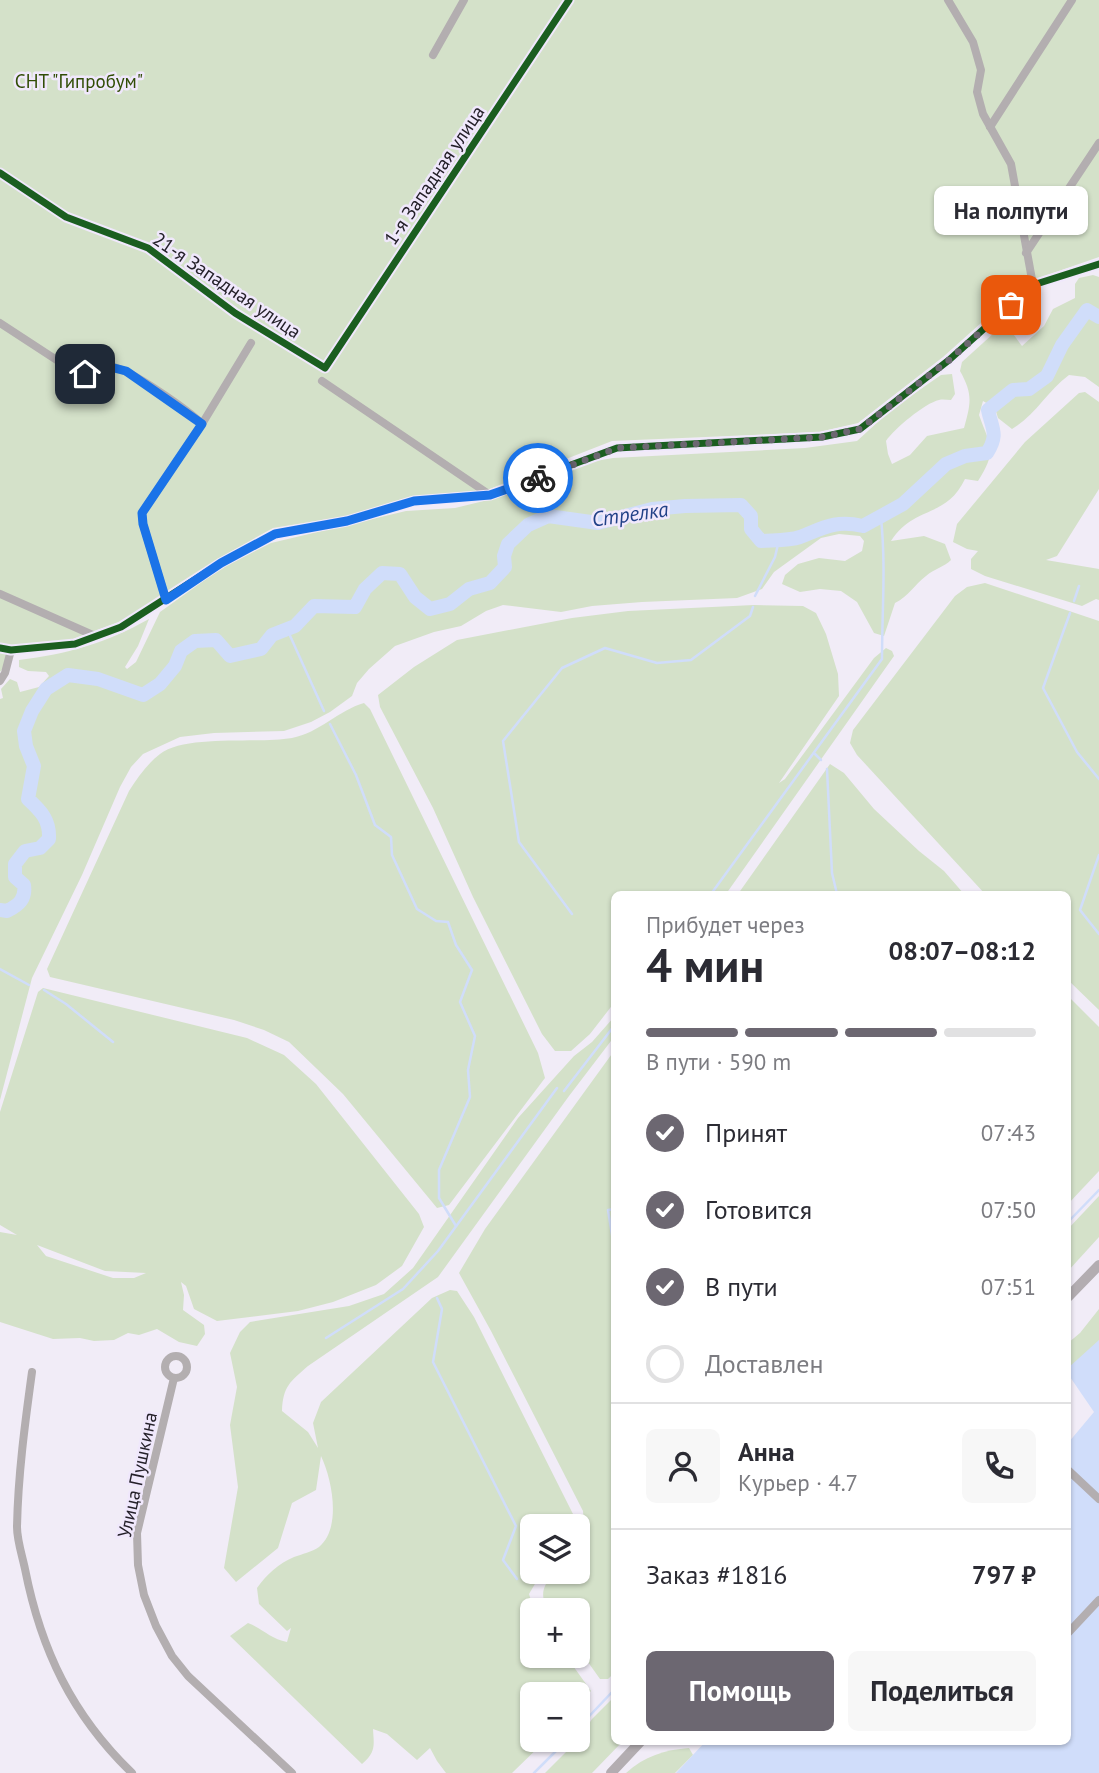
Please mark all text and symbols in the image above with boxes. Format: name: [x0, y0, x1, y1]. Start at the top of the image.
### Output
park label: СНТ "Гипробум": [15, 69, 143, 93]
street label: 1-я Западная улица: [378, 101, 490, 249]
callout: На полпути: [934, 186, 1088, 235]
text: На полпути: [954, 196, 1068, 225]
street label: 21-я Западная улица: [148, 227, 306, 343]
pin: [981, 275, 1041, 335]
icon: bag: [992, 286, 1030, 324]
pin: [55, 344, 115, 404]
icon: home: [66, 355, 104, 393]
courier: [503, 443, 573, 513]
icon: bike: [519, 459, 557, 497]
water label: Стрелка: [590, 495, 671, 533]
text: Прибудет через: [646, 910, 805, 939]
text: 08:07–08:12: [889, 934, 1036, 967]
text: 4 мин: [646, 935, 764, 995]
text: В пути · 590 m: [646, 1047, 791, 1076]
icon: check: [646, 1114, 684, 1152]
text: Принят: [705, 1116, 787, 1149]
text: 07:43: [981, 1118, 1036, 1147]
icon: check: [646, 1191, 684, 1229]
text: Готовится: [705, 1193, 812, 1226]
text: 07:50: [981, 1195, 1036, 1224]
icon: check: [646, 1268, 684, 1306]
text: В пути: [705, 1270, 778, 1303]
text: 07:51: [981, 1272, 1036, 1301]
text: Доставлен: [705, 1347, 824, 1380]
street label: Улица Пушкина: [112, 1410, 162, 1540]
button: person: [646, 1429, 720, 1503]
button: phone: [962, 1429, 1036, 1503]
text: Анна: [738, 1435, 795, 1468]
text: Курьер · 4.7: [738, 1468, 858, 1497]
map controls: [520, 1514, 590, 1752]
button: layers: [520, 1514, 590, 1584]
text: Заказ #1816: [646, 1558, 788, 1591]
text: 797 ₽: [972, 1558, 1036, 1591]
button: +: [520, 1598, 590, 1668]
button: Помощь: [646, 1651, 834, 1731]
button: Поделиться: [848, 1651, 1036, 1731]
button: −: [520, 1682, 590, 1752]

